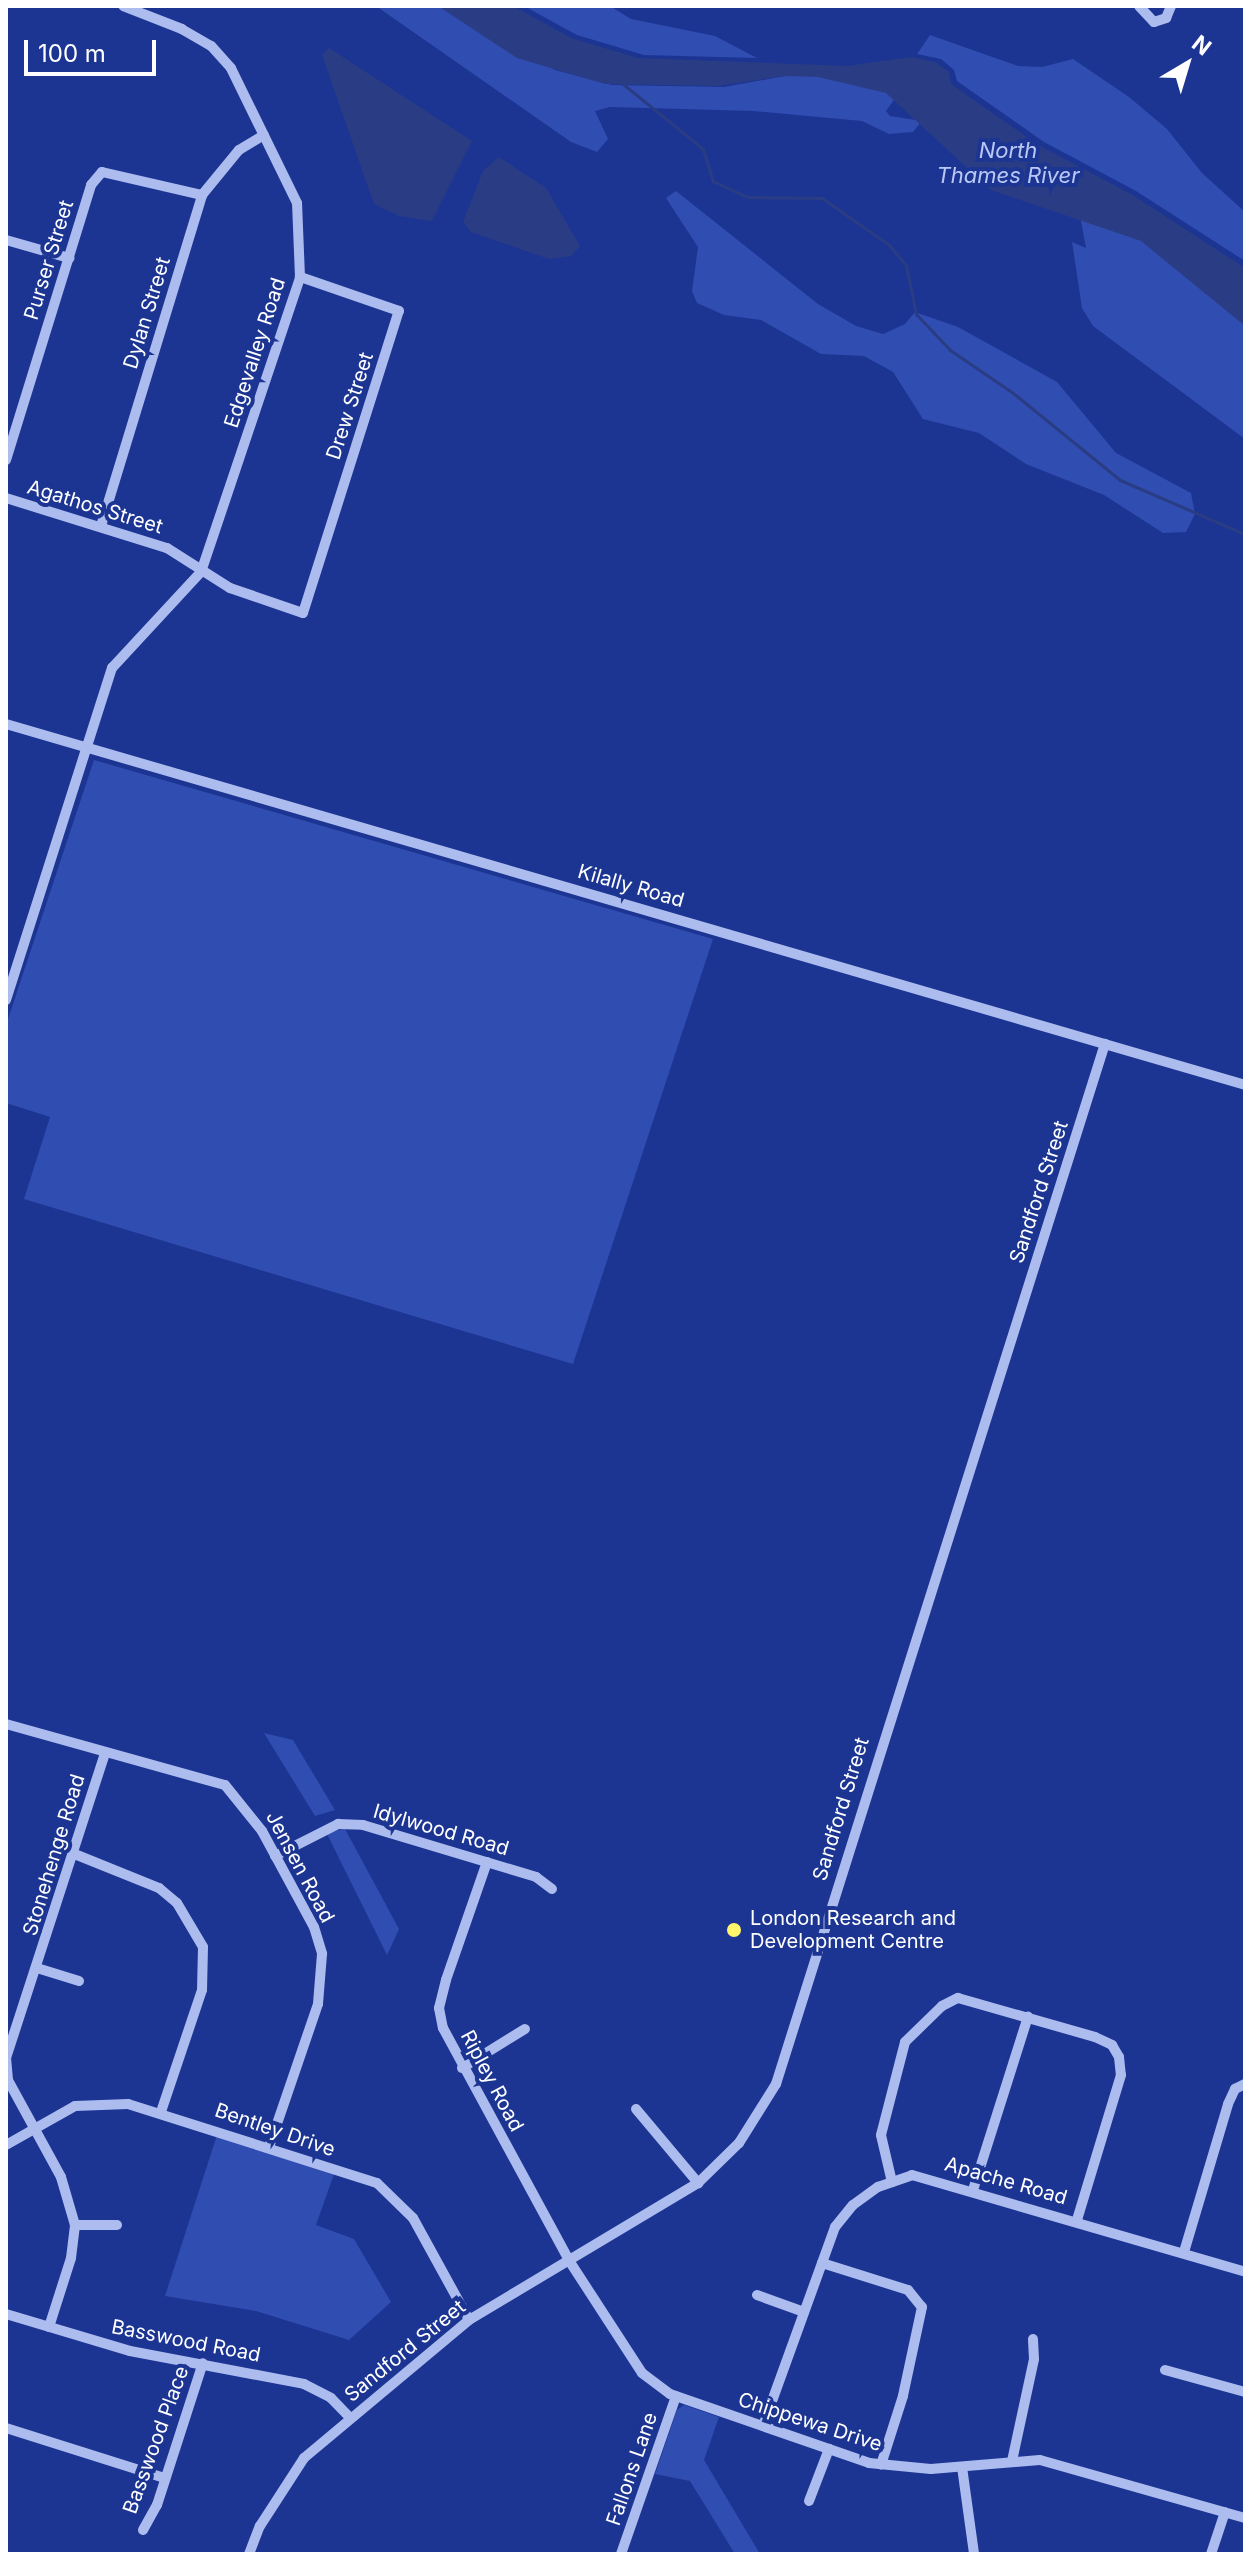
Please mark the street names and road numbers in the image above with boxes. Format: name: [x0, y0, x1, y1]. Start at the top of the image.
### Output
street label: Purser Street: [19, 197, 79, 323]
street label: Dylan Street: [119, 254, 175, 372]
street label: Edgevalley Road: [219, 275, 291, 431]
street label: Drew Street: [321, 349, 379, 463]
street label: Agathos Street: [24, 475, 166, 539]
street label: Kilally Road: [575, 859, 687, 913]
street label: Sandford Street: [1005, 1118, 1073, 1266]
street label: Sandford Street: [808, 1735, 874, 1883]
street label: Stonehenge Road: [18, 1771, 90, 1939]
street label: Idylwood Road: [370, 1799, 512, 1861]
street label: Jensen Road: [261, 1807, 339, 1927]
street label: Ripley Road: [455, 2026, 529, 2136]
street label: Bentley Drive: [212, 2098, 338, 2162]
street label: Apache Road: [942, 2152, 1070, 2210]
street label: Sandford Street: [340, 2295, 470, 2407]
street label: Basswood Road: [109, 2315, 263, 2367]
street label: Basswood Place: [118, 2363, 194, 2517]
street label: Chippewa Drive: [735, 2387, 885, 2457]
street label: Fallons Lane: [601, 2409, 663, 2529]

